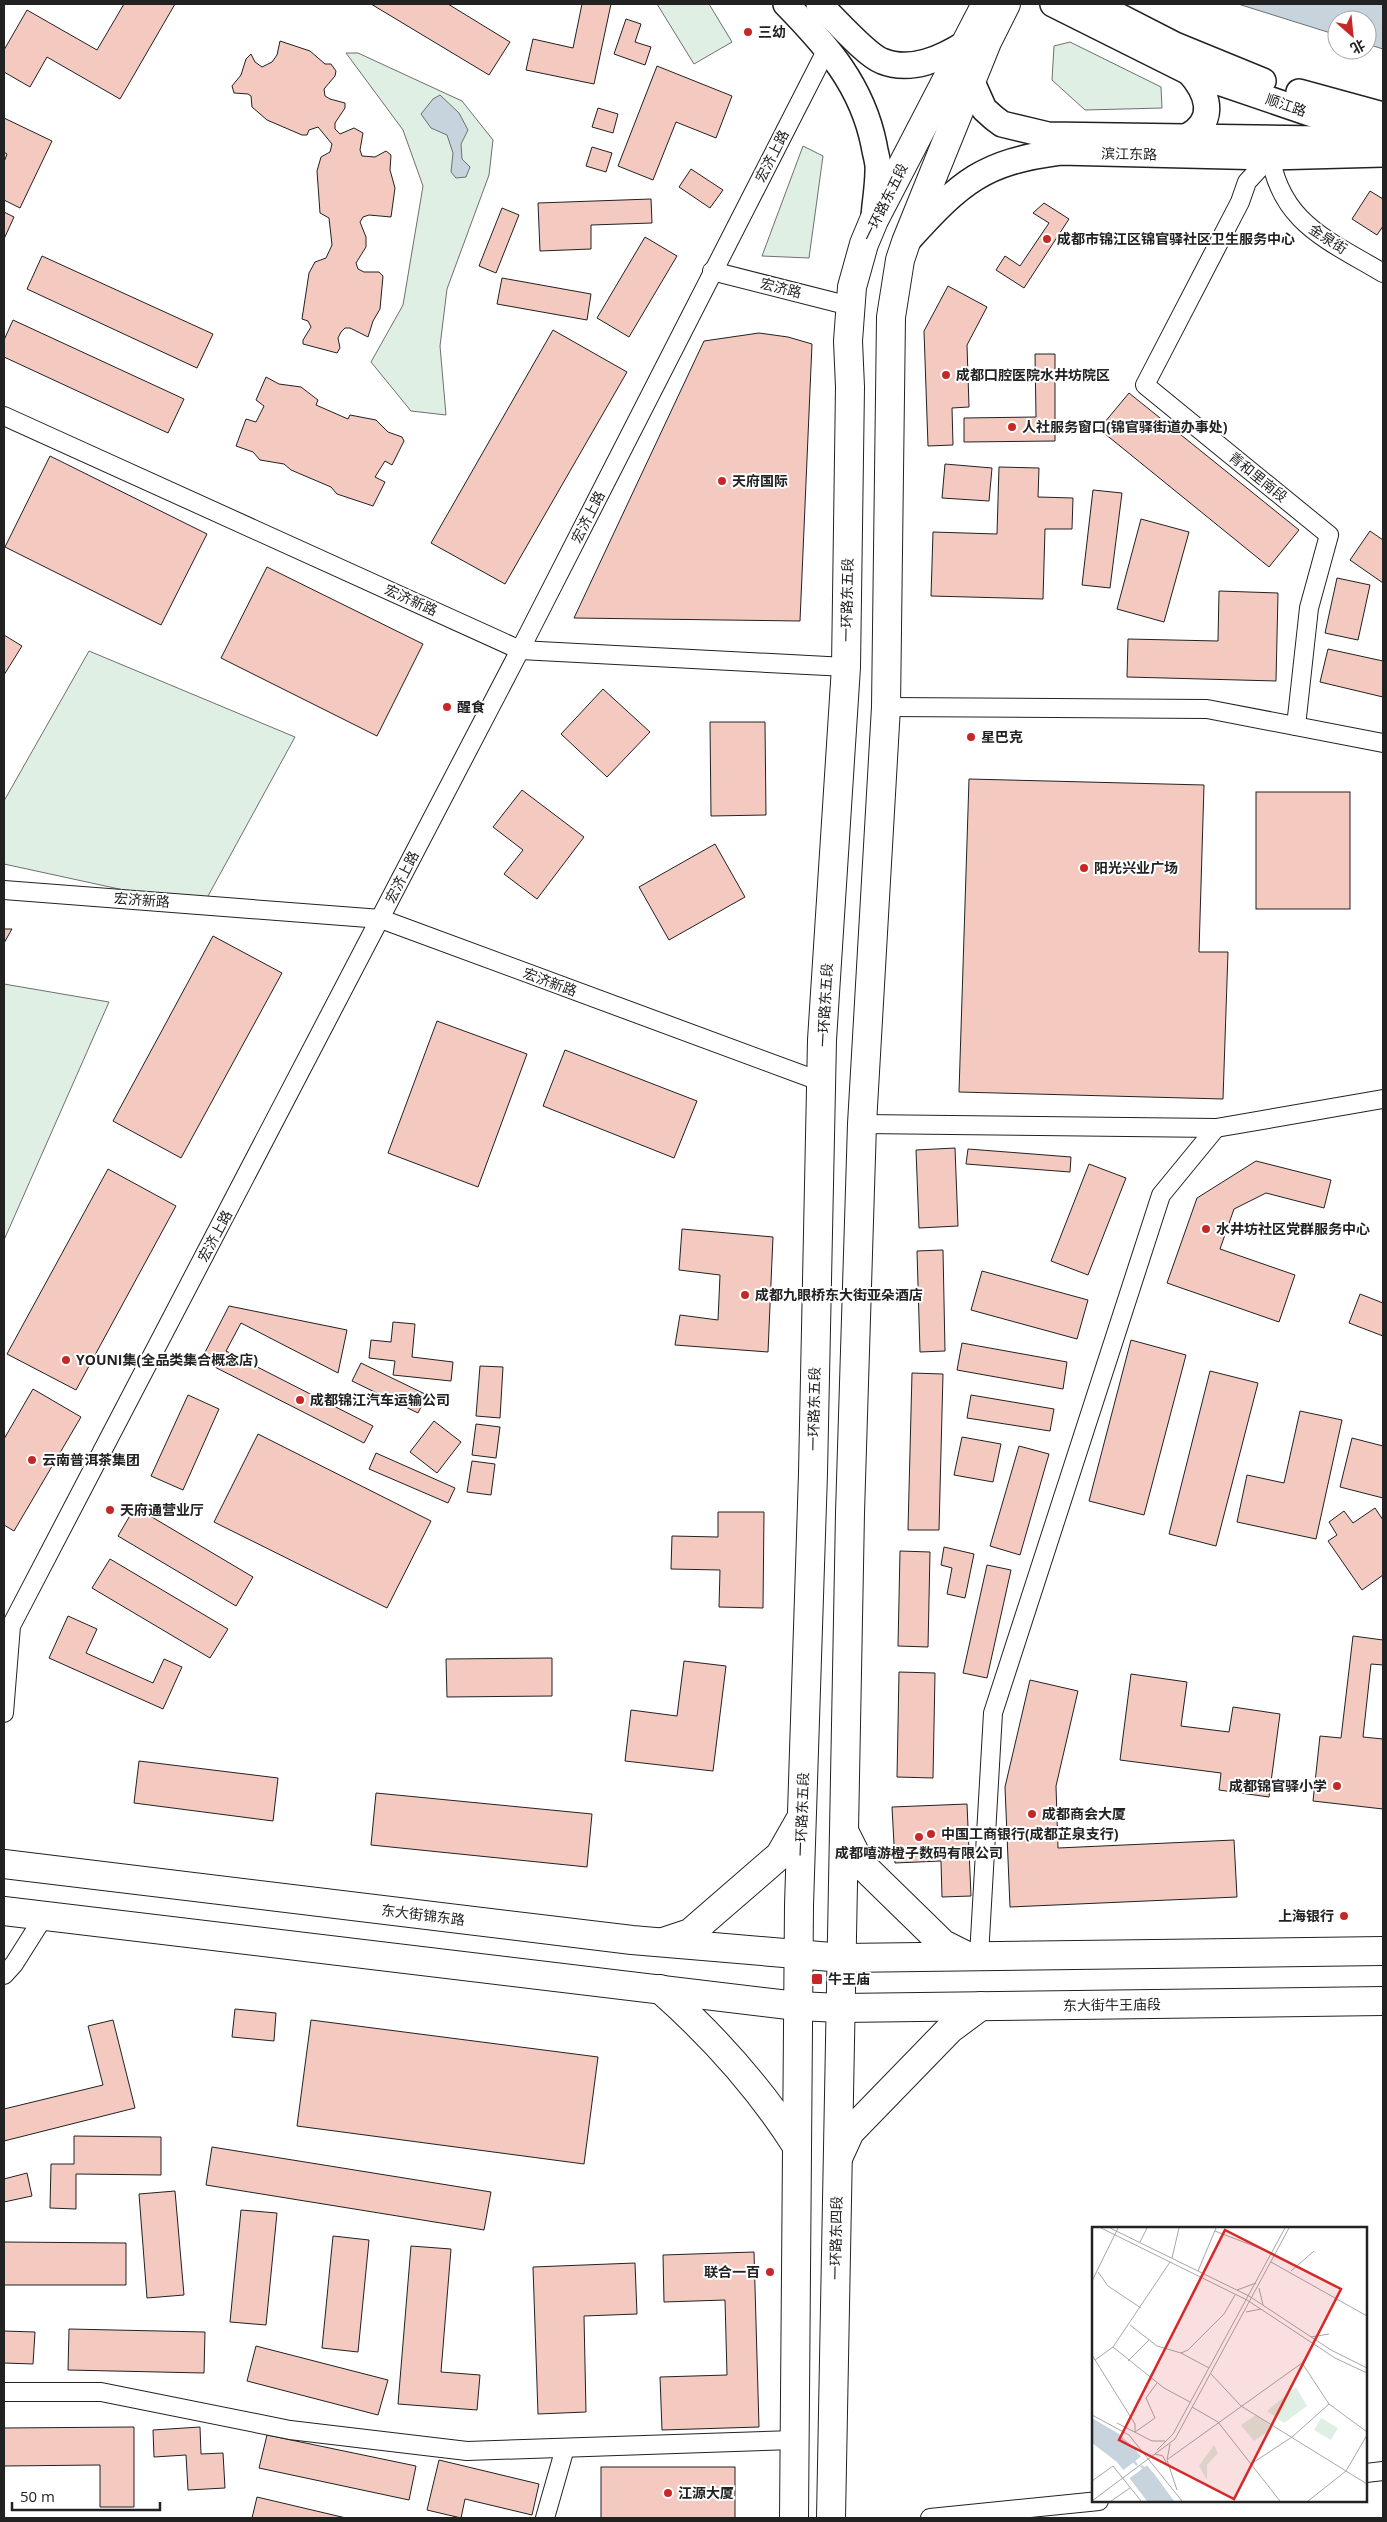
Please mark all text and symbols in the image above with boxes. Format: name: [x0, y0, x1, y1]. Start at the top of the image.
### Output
north arrow: [1327, 10, 1377, 60]
place label: 三幼: [758, 22, 786, 41]
marker: 三幼: [742, 26, 754, 38]
text: 北: [1348, 35, 1369, 59]
street label: 顺江路: [1263, 89, 1309, 120]
street label: 宏济上路: [750, 127, 793, 185]
street label: 滨江东路: [1101, 144, 1157, 163]
street label: 一环路东五段: [858, 160, 912, 244]
street label: 金泉街: [1305, 219, 1351, 258]
place label: 成都市锦江区锦官驿社区卫生服务中心: [1057, 229, 1295, 248]
marker: 成都市锦江区锦官驿社区卫生服务中心: [1041, 233, 1053, 245]
street label: 宏济路: [758, 273, 804, 302]
place label: 成都口腔医院水井坊院区: [956, 365, 1110, 384]
marker: 成都口腔医院水井坊院区: [940, 369, 952, 381]
place label: 人社服务窗口(锦官驿街道办事处): [1022, 417, 1228, 436]
marker: 人社服务窗口(锦官驿街道办事处): [1006, 421, 1018, 433]
street label: 青和里南段: [1225, 447, 1291, 506]
place label: 天府国际: [732, 471, 788, 490]
marker: 天府国际: [716, 475, 728, 487]
street label: 宏济上路: [566, 488, 609, 546]
street label: 一环路东五段: [836, 558, 857, 642]
street label: 宏济新路: [382, 579, 441, 620]
place label: 醒食: [457, 697, 485, 716]
marker: 醒食: [441, 701, 453, 713]
place label: 星巴克: [981, 727, 1023, 746]
marker: 星巴克: [965, 731, 977, 743]
street label: 宏济上路: [380, 848, 423, 906]
place label: 阳光兴业广场: [1094, 858, 1178, 877]
marker: 阳光兴业广场: [1078, 862, 1090, 874]
street label: 宏济新路: [113, 888, 171, 911]
street label: 宏济新路: [521, 963, 580, 1000]
street label: 一环路东五段: [813, 963, 836, 1047]
street label: 宏济上路: [193, 1207, 236, 1265]
place label: 水井坊社区党群服务中心: [1216, 1219, 1370, 1238]
marker: 水井坊社区党群服务中心: [1200, 1223, 1212, 1235]
place label: 成都九眼桥东大街亚朵酒店: [755, 1285, 923, 1304]
marker: 成都九眼桥东大街亚朵酒店: [739, 1289, 751, 1301]
place label: YOUNI集(全品类集合概念店): [76, 1350, 258, 1369]
marker: YOUNI集(全品类集合概念店): [60, 1354, 72, 1366]
street label: 一环路东五段: [803, 1367, 824, 1451]
place label: 成都锦江汽车运输公司: [310, 1390, 450, 1409]
marker: 成都锦江汽车运输公司: [294, 1394, 306, 1406]
place label: 云南普洱茶集团: [42, 1450, 140, 1469]
marker: 云南普洱茶集团: [26, 1454, 38, 1466]
place label: 天府通营业厅: [120, 1500, 204, 1519]
marker: 天府通营业厅: [104, 1504, 116, 1516]
street label: 一环路东五段: [791, 1772, 812, 1856]
place label: 成都锦官驿小学: [1229, 1776, 1327, 1795]
marker: 成都锦官驿小学: [1331, 1780, 1343, 1792]
place label: 成都商会大厦: [1042, 1804, 1126, 1823]
marker: 成都商会大厦: [1026, 1808, 1038, 1820]
place label: 中国工商银行(成都芷泉支行): [941, 1824, 1119, 1843]
marker: 中国工商银行(成都芷泉支行): [925, 1828, 937, 1840]
marker: 成都嘻游橙子数码有限公司: [913, 1831, 925, 1843]
place label: 成都嘻游橙子数码有限公司: [835, 1843, 1003, 1862]
street label: 东大街锦东路: [380, 1900, 466, 1929]
place label: 上海银行: [1278, 1906, 1334, 1925]
marker: 上海银行: [1338, 1910, 1350, 1922]
place label: 牛王庙: [828, 1969, 870, 1988]
marker: 牛王庙: [810, 1972, 824, 1986]
street label: 东大街牛王庙段: [1063, 1994, 1161, 2015]
street label: 一环路东四段: [825, 2196, 846, 2280]
inset map: [1092, 2227, 1367, 2502]
place label: 联合一百: [704, 2262, 760, 2281]
marker: 联合一百: [764, 2266, 776, 2278]
scale bar: [12, 2480, 160, 2512]
place label: 江源大厦: [678, 2483, 734, 2502]
text: 50 m: [20, 2486, 55, 2506]
marker: 江源大厦: [662, 2487, 674, 2499]

